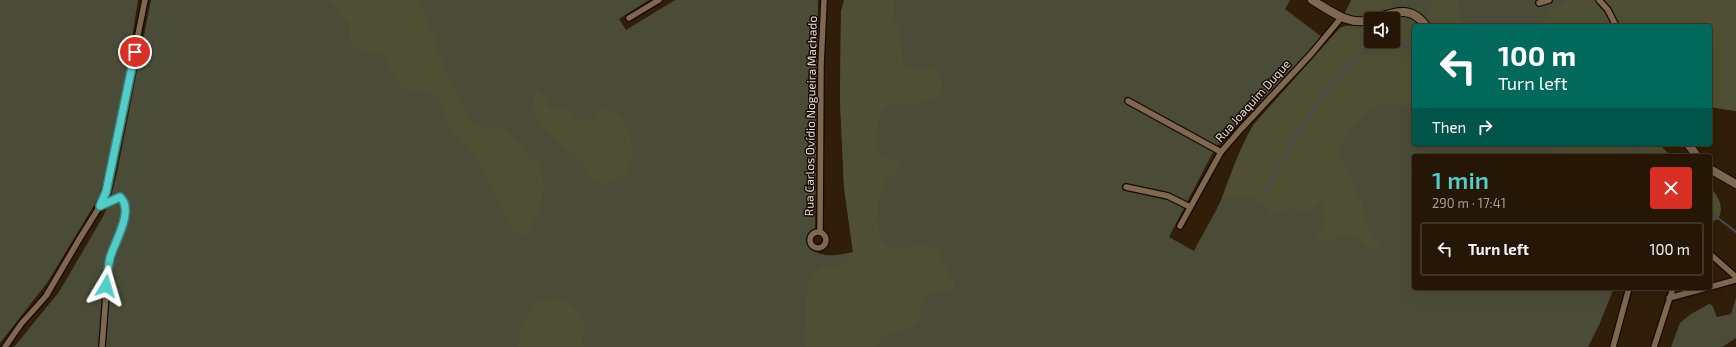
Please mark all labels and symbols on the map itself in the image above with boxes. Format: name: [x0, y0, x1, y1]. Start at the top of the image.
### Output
street label: Rua Carlos Ovídio Nogueira Machado: [801, 16, 819, 216]
pin: [118, 35, 152, 69]
street label: Rua Joaquim Duque: [1212, 56, 1293, 144]
position arrow: [85, 265, 127, 307]

